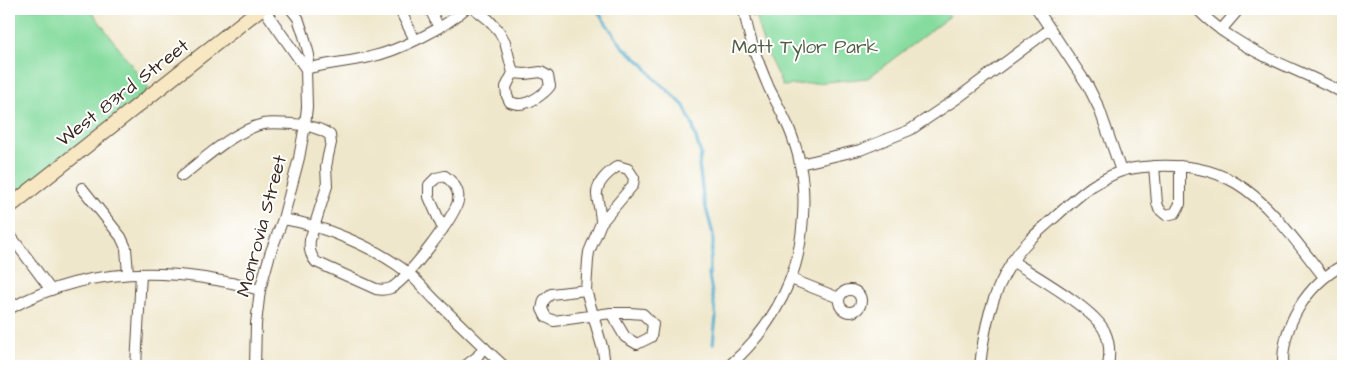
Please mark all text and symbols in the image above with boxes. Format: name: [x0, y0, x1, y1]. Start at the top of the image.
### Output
street label: West 83rd Street: [51, 32, 195, 153]
park label: Matt Tylor Park: [732, 34, 878, 62]
street label: Monrovia Street: [230, 152, 294, 300]

